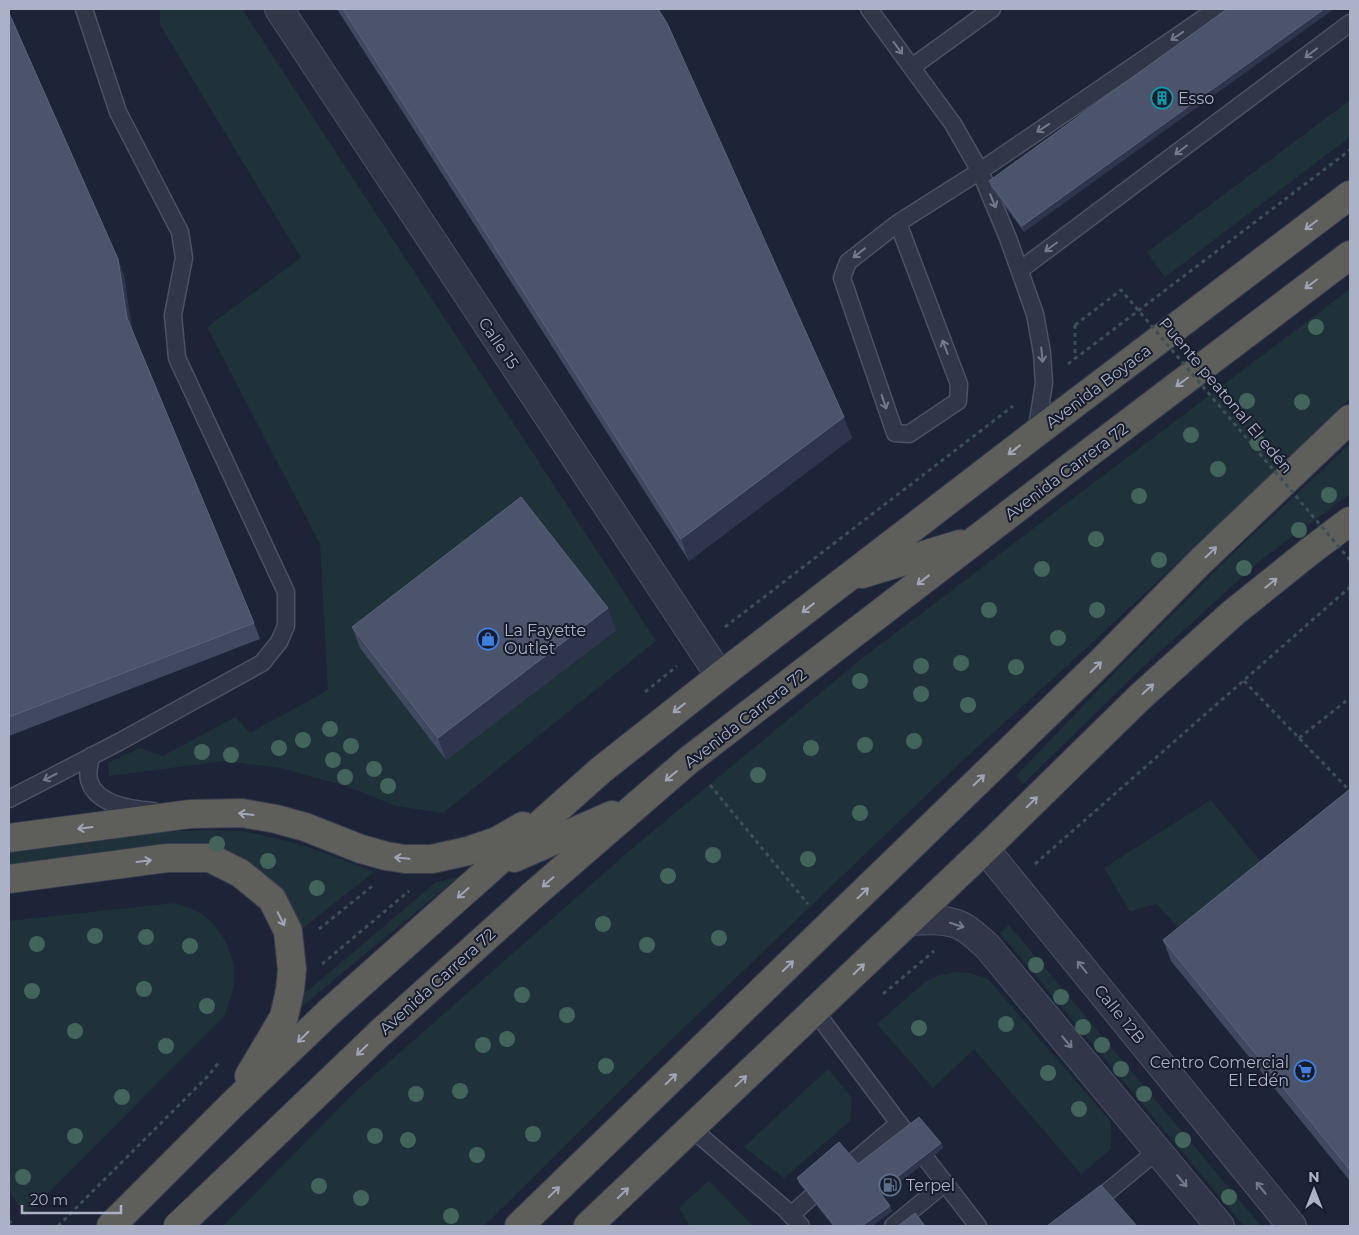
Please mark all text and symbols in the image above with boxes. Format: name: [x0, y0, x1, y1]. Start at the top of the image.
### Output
one-way arrow: [1170, 31, 1184, 41]
one-way arrow: [893, 41, 903, 55]
one-way arrow: [1305, 47, 1318, 58]
building icon: Esso: [1150, 86, 1174, 110]
place label: Esso: [1178, 89, 1214, 108]
one-way arrow: [1036, 123, 1050, 133]
one-way arrow: [1174, 145, 1188, 155]
one-way arrow: [989, 193, 998, 208]
one-way arrow: [1304, 220, 1318, 230]
one-way arrow: [1044, 242, 1058, 252]
one-way arrow: [853, 248, 866, 259]
one-way arrow: [1305, 279, 1318, 290]
street label: Calle 15: [475, 314, 523, 373]
street label: Puente peatonal El edén: [1155, 314, 1296, 477]
one-way arrow: [940, 340, 949, 355]
street label: Avenida Boyaca: [1042, 341, 1155, 432]
one-way arrow: [1037, 346, 1046, 362]
one-way arrow: [1176, 377, 1189, 388]
one-way arrow: [880, 394, 889, 409]
street label: Avenida Carrera 72: [1001, 419, 1132, 524]
one-way arrow: [1008, 444, 1021, 455]
one-way arrow: [1205, 546, 1217, 558]
one-way arrow: [917, 574, 930, 585]
one-way arrow: [1264, 577, 1277, 588]
one-way arrow: [802, 603, 815, 614]
place label: La Fayette Outlet: [504, 621, 586, 658]
shop icon: La Fayette Outlet: [476, 627, 500, 651]
one-way arrow: [1090, 661, 1102, 673]
street label: Avenida Carrera 72: [681, 665, 810, 772]
one-way arrow: [1142, 683, 1155, 695]
one-way arrow: [673, 702, 686, 713]
one-way arrow: [664, 770, 677, 781]
one-way arrow: [43, 773, 58, 782]
one-way arrow: [973, 774, 986, 786]
one-way arrow: [1026, 796, 1038, 809]
one-way arrow: [239, 809, 255, 819]
one-way arrow: [77, 823, 93, 833]
one-way arrow: [394, 853, 410, 863]
one-way arrow: [136, 856, 152, 866]
one-way arrow: [541, 876, 554, 888]
one-way arrow: [457, 887, 470, 898]
one-way arrow: [857, 887, 869, 899]
one-way arrow: [276, 911, 286, 926]
one-way arrow: [949, 921, 965, 931]
street label: Avenida Carrera 72: [375, 924, 499, 1038]
one-way arrow: [782, 960, 794, 972]
one-way arrow: [1076, 961, 1087, 974]
one-way arrow: [853, 963, 865, 975]
street label: Calle 12B: [1090, 981, 1149, 1048]
one-way arrow: [297, 1031, 310, 1043]
one-way arrow: [1062, 1036, 1073, 1049]
one-way arrow: [356, 1044, 369, 1056]
place label: Centro Comercial El Edén: [1150, 1053, 1289, 1090]
supermarket icon: Centro Comercial El Edén: [1293, 1059, 1317, 1083]
one-way arrow: [665, 1073, 677, 1085]
one-way arrow: [735, 1075, 747, 1087]
north arrow: [1289, 1165, 1339, 1215]
text: N: [1308, 1168, 1320, 1186]
fuel station icon: Terpel: [878, 1173, 902, 1197]
one-way arrow: [1177, 1174, 1188, 1187]
place label: Terpel: [906, 1176, 955, 1195]
scale bar: [22, 1182, 121, 1214]
one-way arrow: [1256, 1182, 1267, 1195]
one-way arrow: [548, 1186, 561, 1198]
one-way arrow: [617, 1187, 630, 1199]
text: 20 m: [30, 1190, 68, 1209]

